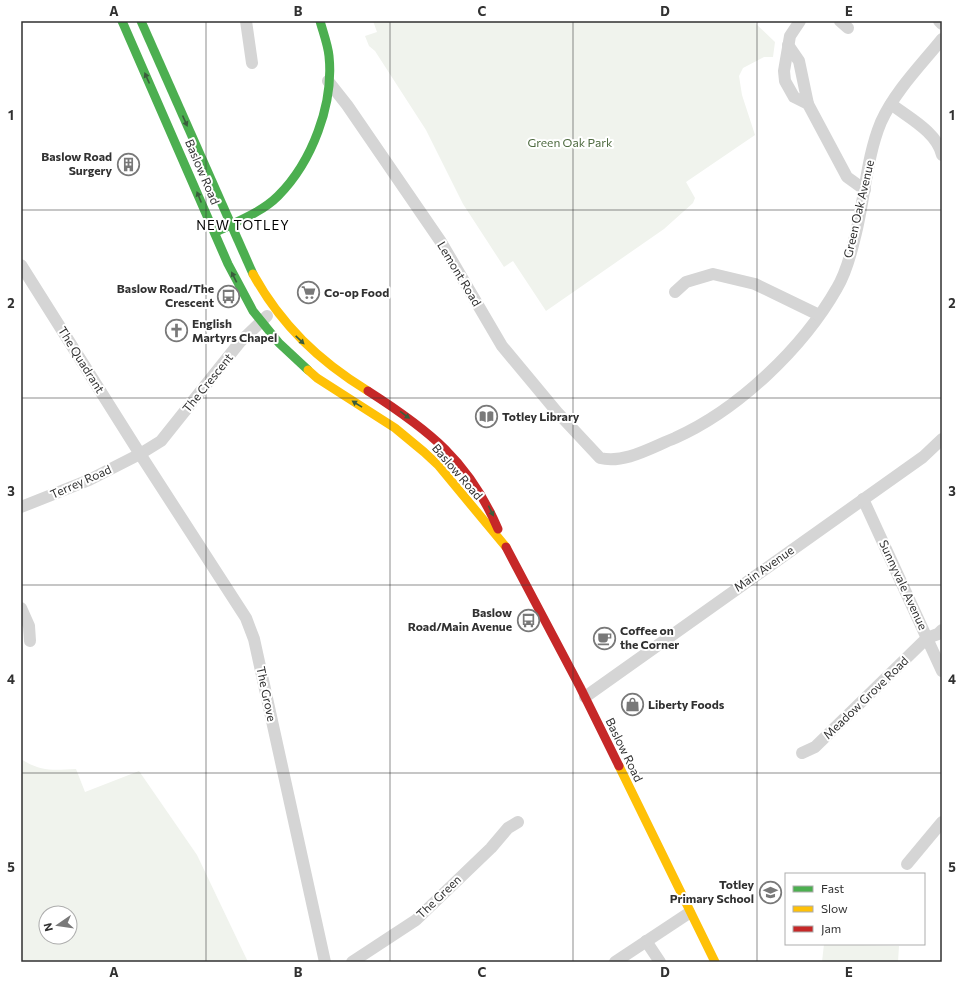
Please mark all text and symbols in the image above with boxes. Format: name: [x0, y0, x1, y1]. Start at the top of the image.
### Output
text: A: [109, 3, 119, 19]
text: B: [294, 3, 303, 19]
text: C: [478, 3, 487, 19]
text: D: [660, 3, 670, 19]
text: E: [845, 3, 853, 19]
one-way arrow: [144, 71, 150, 83]
text: 1: [8, 107, 14, 123]
text: 1: [949, 107, 955, 123]
one-way arrow: [182, 115, 188, 127]
park label: Green Oak Park: [527, 135, 613, 149]
street label: Baslow Road: [183, 137, 223, 206]
place label: Baslow Road Surgery: [41, 149, 112, 177]
building icon: Baslow Road Surgery: [115, 151, 141, 177]
street label: Green Oak Avenue: [840, 158, 876, 259]
one-way arrow: [196, 192, 202, 203]
district label: NEW TOTLEY: [196, 217, 290, 233]
street label: Lemont Road: [435, 239, 485, 308]
one-way arrow: [231, 271, 237, 282]
supermarket icon: Co-op Food: [296, 280, 322, 306]
place label: Baslow Road/The Crescent: [117, 281, 214, 309]
bus stop icon: Baslow Road/The Crescent: [216, 283, 242, 309]
place label: Co-op Food: [324, 285, 389, 299]
text: 2: [7, 295, 15, 311]
text: 2: [948, 295, 956, 311]
place label: English Martyrs Chapel: [192, 316, 277, 344]
church icon: English Martyrs Chapel: [163, 318, 189, 344]
street label: The Quadrant: [56, 324, 108, 395]
one-way arrow: [295, 335, 305, 345]
street label: The Crescent: [179, 350, 235, 415]
one-way arrow: [352, 400, 362, 408]
library icon: Totley Library: [473, 404, 499, 430]
place label: Totley Library: [502, 409, 580, 423]
one-way arrow: [400, 411, 411, 419]
street label: Baslow Road: [430, 441, 486, 502]
street label: Terrey Road: [48, 461, 113, 501]
text: 3: [7, 483, 15, 499]
text: 3: [948, 483, 956, 499]
one-way arrow: [488, 505, 494, 516]
street label: Sunnyvale Avenue: [877, 537, 931, 632]
street label: Main Avenue: [731, 542, 796, 594]
place label: Baslow Road/Main Avenue: [408, 605, 512, 633]
bus stop icon: Baslow Road/Main Avenue: [515, 607, 541, 633]
place label: Coffee on the Corner: [620, 623, 679, 651]
cafe icon: Coffee on the Corner: [592, 625, 618, 651]
street label: Meadow Grove Road: [820, 653, 911, 741]
street label: The Grove: [254, 665, 280, 723]
text: 4: [7, 671, 15, 687]
text: 4: [948, 671, 956, 687]
shop icon: Liberty Foods: [619, 692, 645, 718]
place label: Liberty Foods: [648, 697, 725, 711]
street label: Baslow Road: [603, 715, 646, 784]
text: 5: [7, 859, 15, 875]
text: 5: [948, 859, 956, 875]
street label: The Green: [413, 872, 463, 921]
legend: [785, 873, 925, 945]
place label: Totley Primary School: [670, 877, 754, 905]
school or university icon: Totley Primary School: [757, 879, 783, 905]
text: Fast: [821, 881, 844, 895]
text: Slow: [821, 901, 848, 915]
north arrow: [38, 905, 78, 945]
text: Jam: [821, 921, 841, 936]
text: N: [41, 922, 55, 933]
text: A: [109, 964, 119, 980]
text: B: [294, 964, 303, 980]
text: C: [478, 964, 487, 980]
text: D: [660, 964, 670, 980]
text: E: [845, 964, 853, 980]

